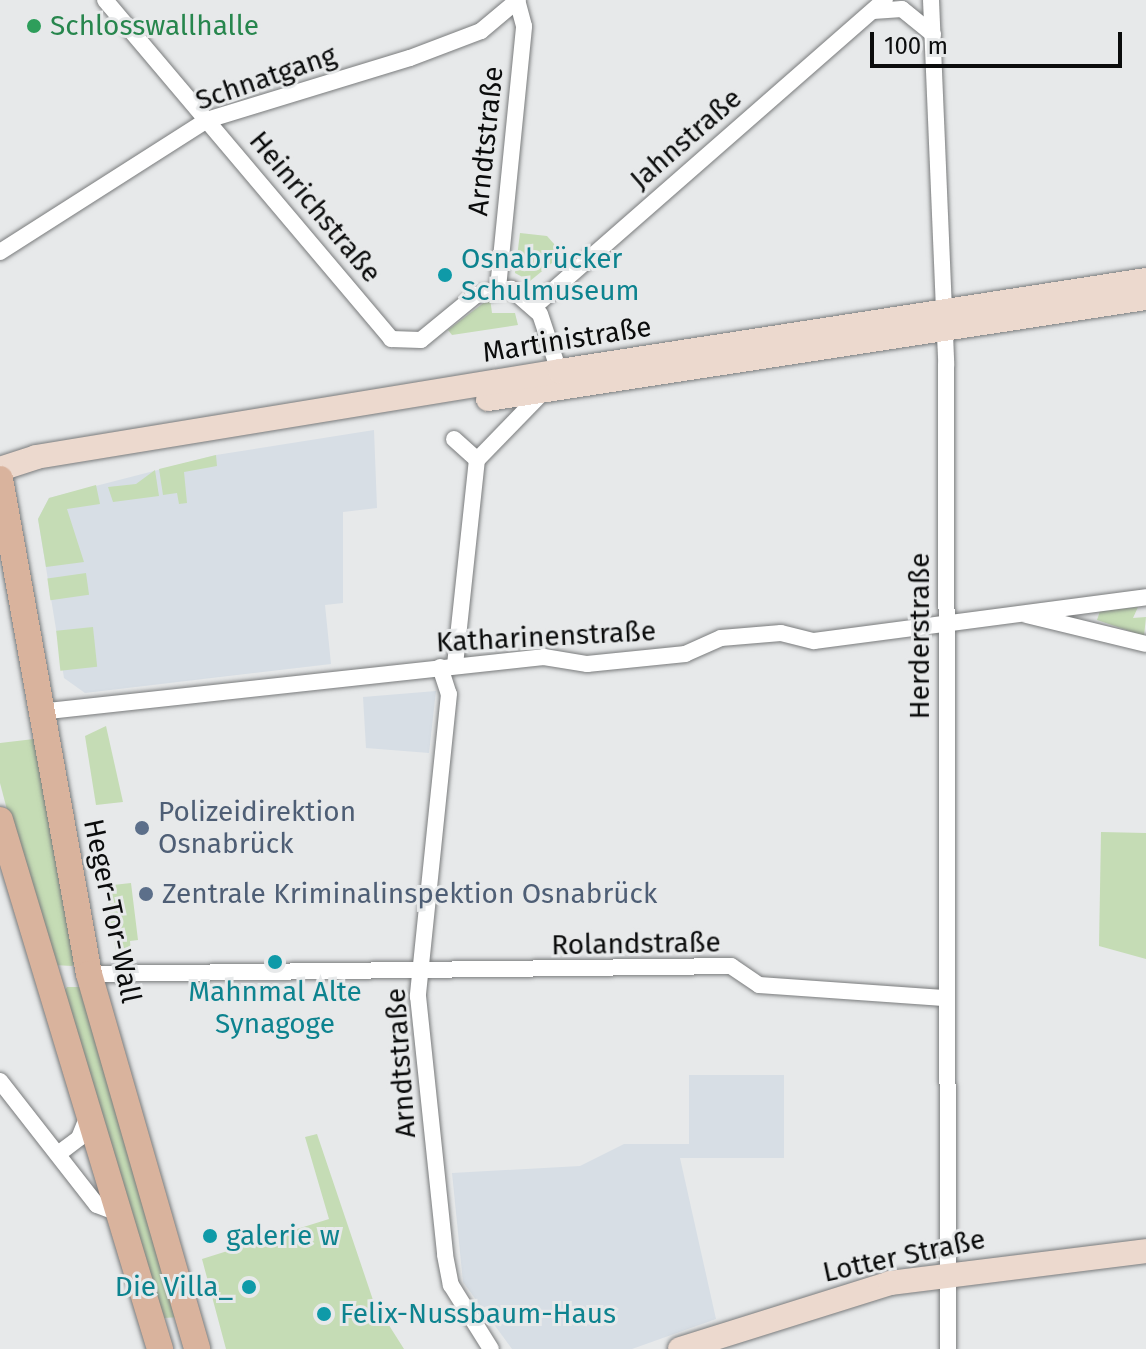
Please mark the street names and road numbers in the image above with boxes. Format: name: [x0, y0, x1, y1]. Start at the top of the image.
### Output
street label: Schnatgang: [191, 38, 341, 118]
street label: Arndtstraße: [461, 65, 511, 217]
street label: Jahnstraße: [623, 81, 749, 197]
street label: Heinrichstraße: [242, 124, 388, 290]
street label: Martinistraße: [480, 310, 654, 370]
street label: Herderstraße: [903, 553, 937, 719]
street label: Katharinenstraße: [435, 614, 657, 660]
street label: Heger-Tor-Wall: [76, 816, 148, 1006]
street label: Rolandstraße: [551, 926, 721, 962]
street label: Arndtstraße: [379, 987, 423, 1139]
street label: Lotter Straße: [820, 1222, 988, 1290]

